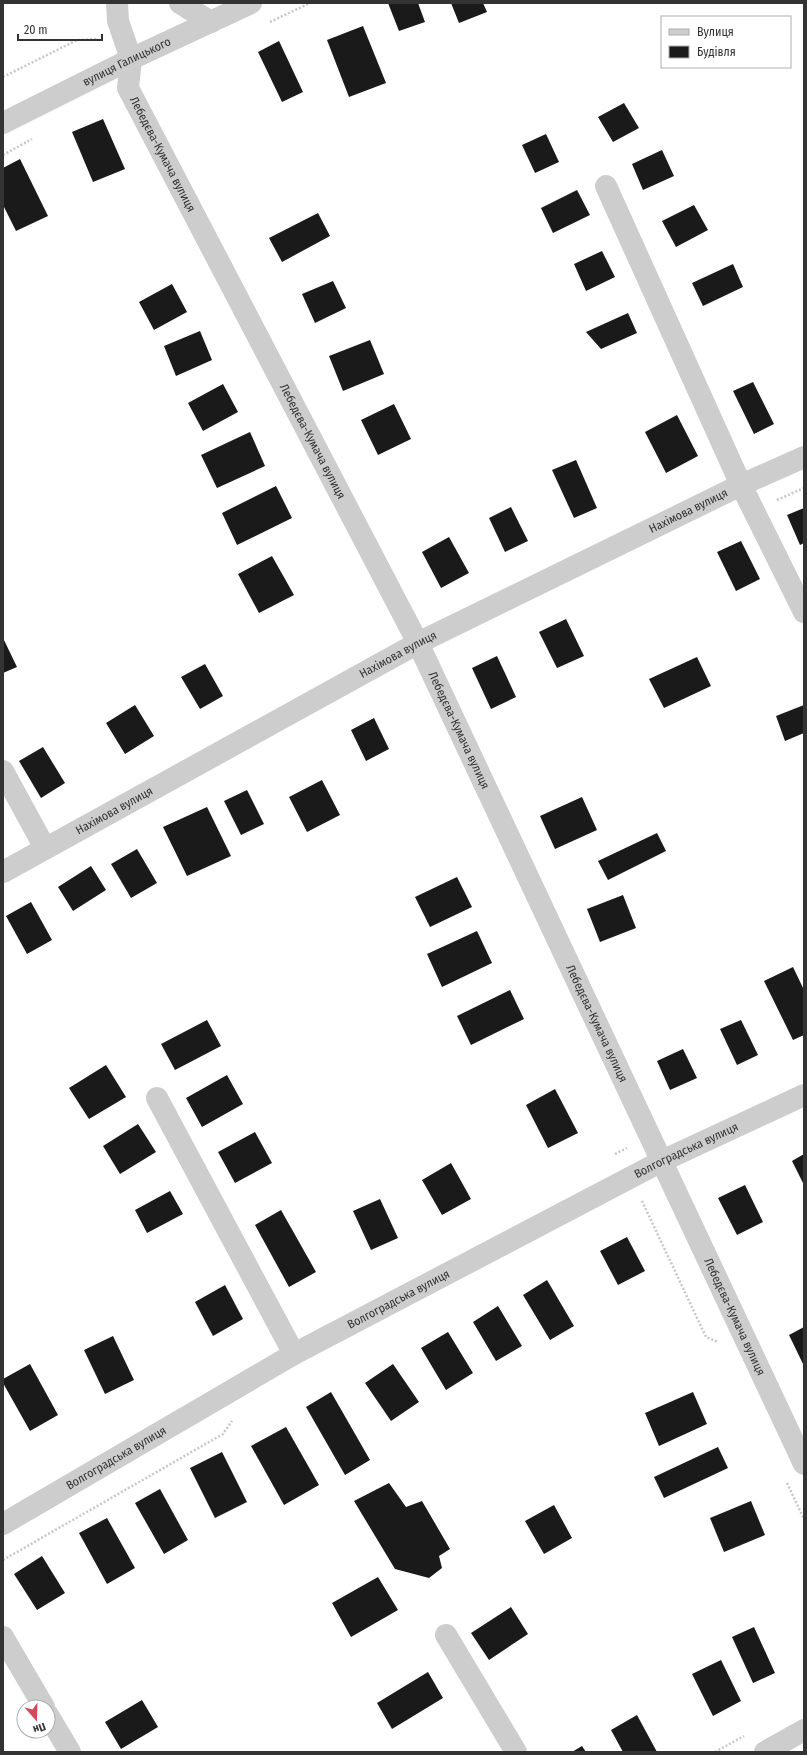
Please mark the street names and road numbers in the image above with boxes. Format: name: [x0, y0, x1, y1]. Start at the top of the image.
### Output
street label: вулиця Галицького: [80, 34, 173, 89]
street label: Лебедєва-Кумача вулиця: [127, 94, 198, 214]
street label: Лебедєва-Кумача вулиця: [277, 381, 348, 501]
street label: Нахімова вулиця: [647, 486, 730, 536]
street label: Нахімова вулиця: [357, 628, 439, 681]
street label: Лебедєва-Кумача вулиця: [425, 669, 493, 791]
street label: Нахімова вулиця: [73, 784, 155, 837]
street label: Лебедєва-Кумача вулиця: [563, 963, 630, 1084]
street label: Волгоградська вулиця: [632, 1120, 740, 1181]
street label: Лебедєва-Кумача вулиця: [701, 1256, 768, 1378]
street label: Волгоградська вулиця: [345, 1267, 452, 1332]
street label: Волгоградська вулиця: [64, 1423, 169, 1493]

